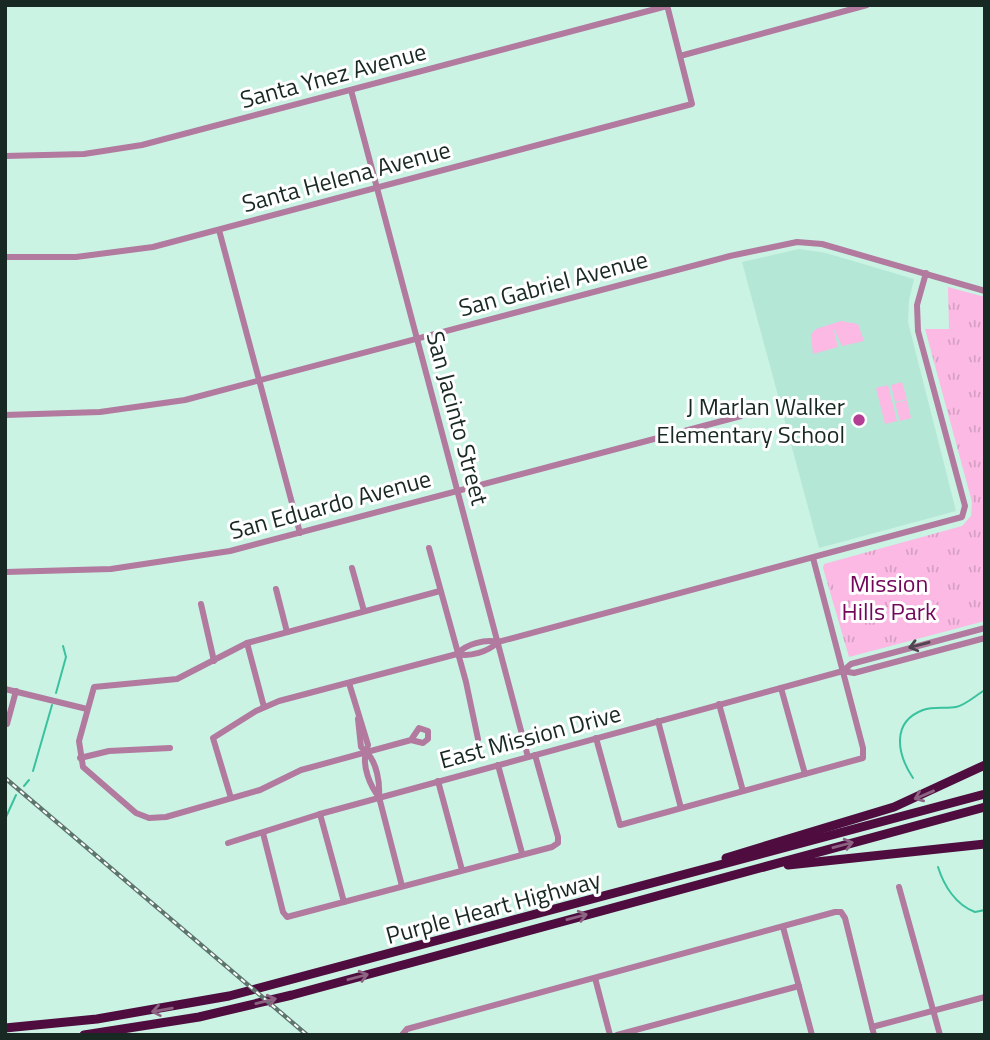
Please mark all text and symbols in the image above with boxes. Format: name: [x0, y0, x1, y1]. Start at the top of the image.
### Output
street label: Santa Ynez Avenue: [236, 33, 430, 117]
street label: Santa Helena Avenue: [238, 131, 454, 221]
street label: San Gabriel Avenue: [455, 240, 651, 326]
street label: San Jacinto Street: [417, 327, 499, 510]
place label: J Marlan Walker Elementary School: [656, 388, 845, 452]
marker: J Marlan Walker Elementary School: [851, 412, 867, 428]
street label: San Eduardo Avenue: [225, 460, 435, 548]
park label: Mission Hills Park: [842, 565, 937, 629]
one-way arrow: [908, 640, 930, 653]
street label: East Mission Drive: [435, 694, 625, 778]
one-way arrow: [913, 789, 935, 802]
one-way arrow: [832, 838, 854, 851]
street label: Purple Heart Highway: [381, 861, 605, 953]
one-way arrow: [566, 910, 588, 923]
one-way arrow: [346, 970, 369, 983]
one-way arrow: [255, 994, 277, 1007]
one-way arrow: [151, 1003, 174, 1017]

